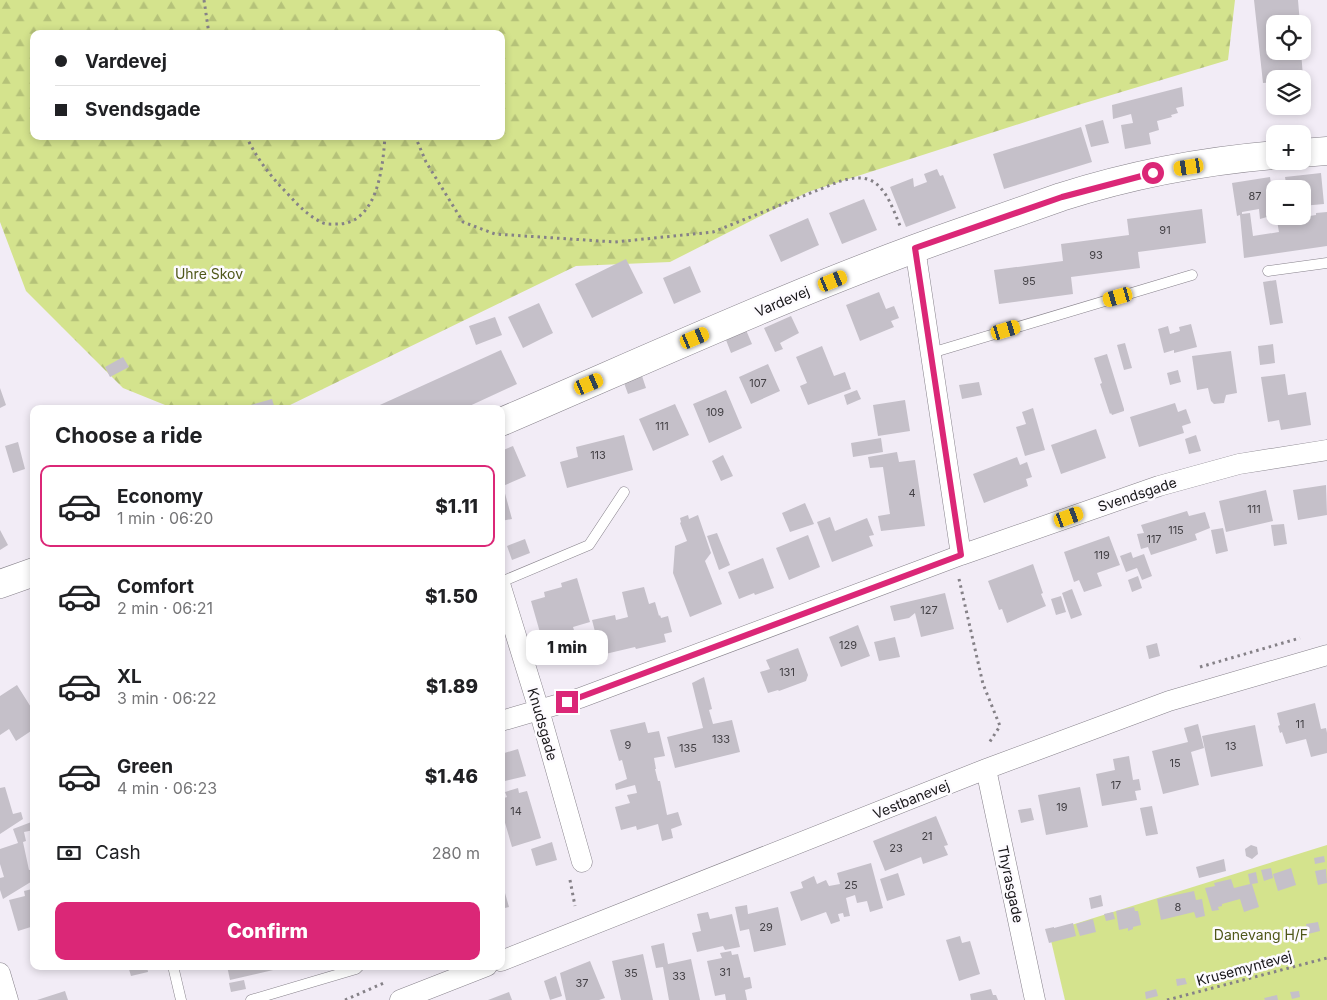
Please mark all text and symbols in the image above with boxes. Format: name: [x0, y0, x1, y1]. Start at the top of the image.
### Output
map controls: [1266, 15, 1311, 225]
button: locate: [1266, 15, 1311, 60]
text: Vardevej: [85, 50, 167, 73]
button: layers: [1266, 70, 1311, 115]
text: Svendsgade: [85, 98, 201, 121]
button: +: [1266, 125, 1311, 170]
car: [1173, 157, 1204, 177]
route start: [1142, 162, 1164, 184]
button: −: [1266, 180, 1311, 225]
house number: 87: [1248, 189, 1262, 203]
house number: 91: [1159, 223, 1171, 237]
house number: 93: [1089, 248, 1103, 262]
park label: Uhre Skov: [175, 265, 243, 282]
car: [816, 268, 849, 294]
house number: 95: [1022, 274, 1036, 288]
street label: Vardevej: [752, 282, 812, 320]
car: [1101, 286, 1134, 308]
car: [989, 318, 1022, 342]
car: [678, 325, 711, 351]
car: [572, 371, 605, 397]
house number: 107: [749, 376, 767, 390]
house number: 109: [706, 405, 724, 419]
house number: 111: [655, 419, 669, 433]
text: Choose a ride: [55, 422, 203, 448]
house number: 113: [590, 448, 606, 462]
street label: Svendsgade: [1095, 473, 1179, 515]
icon: car: [57, 484, 102, 529]
text: Economy: [117, 485, 203, 508]
house number: 4: [908, 486, 916, 500]
text: $1.11: [435, 495, 478, 518]
house number: 111: [1247, 502, 1261, 516]
car: [1052, 505, 1085, 529]
text: 1 min · 06:20: [117, 508, 213, 528]
house number: 115: [1168, 523, 1184, 537]
house number: 117: [1146, 532, 1162, 546]
house number: 119: [1094, 548, 1110, 562]
icon: car: [57, 574, 102, 619]
text: Comfort: [117, 575, 194, 598]
text: $1.50: [425, 585, 478, 608]
text: 2 min · 06:21: [117, 598, 213, 618]
house number: 127: [920, 603, 938, 617]
callout: 1 min: [526, 630, 608, 664]
text: 1 min: [547, 637, 587, 657]
house number: 129: [839, 638, 857, 652]
icon: car: [57, 664, 102, 709]
text: XL: [117, 665, 142, 688]
house number: 131: [779, 665, 795, 679]
text: $1.89: [426, 675, 478, 698]
street label: Knudsgade: [524, 686, 562, 762]
text: 3 min · 06:22: [117, 688, 216, 708]
route end: [556, 691, 578, 713]
house number: 11: [1296, 717, 1304, 731]
house number: 133: [712, 732, 730, 746]
house number: 9: [625, 738, 632, 752]
house number: 13: [1225, 739, 1237, 753]
house number: 135: [679, 741, 697, 755]
icon: car: [57, 754, 102, 799]
text: Green: [117, 755, 173, 778]
house number: 15: [1169, 756, 1181, 770]
text: $1.46: [425, 765, 478, 788]
street label: Vestbanevej: [870, 776, 952, 822]
text: 4 min · 06:23: [117, 778, 217, 798]
house number: 17: [1111, 778, 1121, 792]
house number: 19: [1056, 800, 1068, 814]
house number: 14: [510, 804, 522, 818]
house number: 21: [921, 829, 933, 843]
icon: cash: [55, 839, 83, 867]
text: Cash: [95, 841, 141, 864]
house number: 23: [889, 841, 903, 855]
text: 280 m: [432, 843, 480, 863]
street label: Thyrasgade: [995, 844, 1027, 924]
house number: 25: [844, 878, 858, 892]
house number: 8: [1175, 900, 1182, 914]
button: Confirm: [55, 902, 480, 960]
house number: 29: [759, 920, 773, 934]
park label: Danevang H/F: [1214, 926, 1308, 943]
street label: Krusemyntevej: [1194, 947, 1294, 989]
house number: 31: [719, 965, 731, 979]
house number: 35: [624, 966, 638, 980]
house number: 33: [672, 969, 686, 983]
house number: 37: [575, 976, 589, 990]

